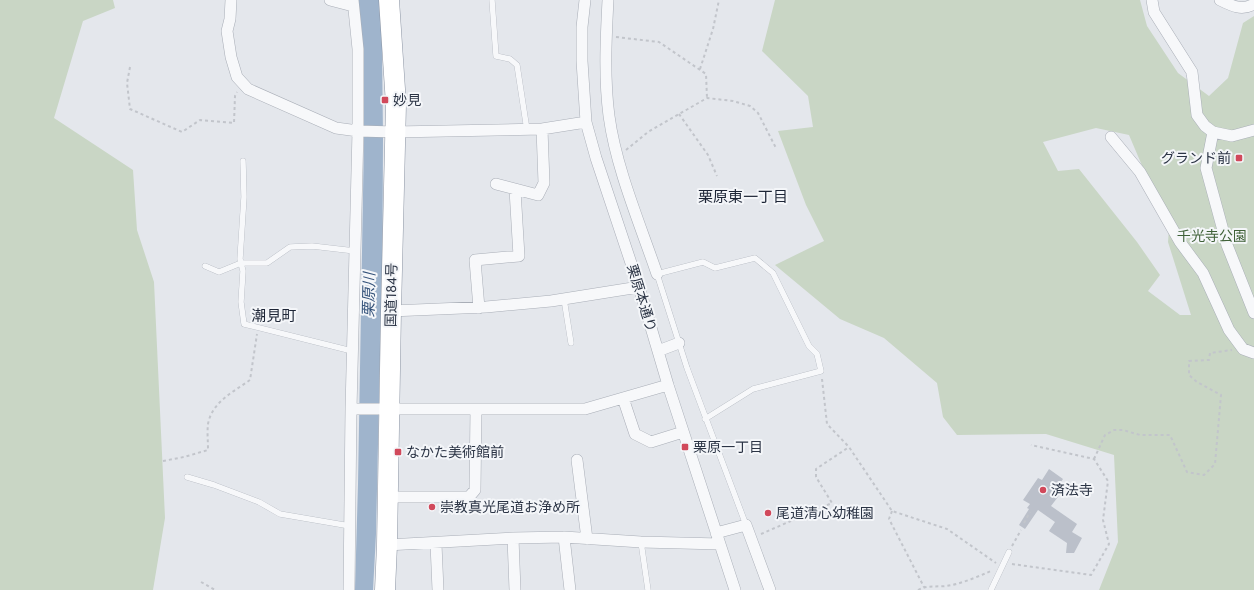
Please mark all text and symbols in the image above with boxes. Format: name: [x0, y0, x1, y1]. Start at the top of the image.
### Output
place label: 妙見: [393, 90, 421, 110]
marker: 妙見: [380, 95, 390, 105]
place label: グランド前: [1161, 148, 1231, 168]
marker: グランド前: [1234, 153, 1244, 163]
district label: 栗原東一丁目: [698, 186, 788, 208]
park label: 千光寺公園: [1177, 226, 1247, 246]
street label: 栗原本通り: [622, 262, 662, 334]
street label: 国道184号: [380, 263, 402, 327]
water label: 栗原川: [358, 270, 380, 318]
district label: 潮見町: [251, 305, 297, 327]
place label: 栗原一丁目: [693, 437, 763, 457]
place label: なかた美術館前: [406, 442, 504, 462]
marker: 栗原一丁目: [680, 442, 690, 452]
marker: なかた美術館前: [393, 447, 403, 457]
place label: 済法寺: [1051, 480, 1093, 500]
marker: 済法寺: [1038, 485, 1048, 495]
place label: 崇教真光尾道お浄め所: [440, 497, 580, 517]
marker: 崇教真光尾道お浄め所: [427, 502, 437, 512]
place label: 尾道清心幼稚園: [776, 503, 874, 523]
marker: 尾道清心幼稚園: [763, 508, 773, 518]

